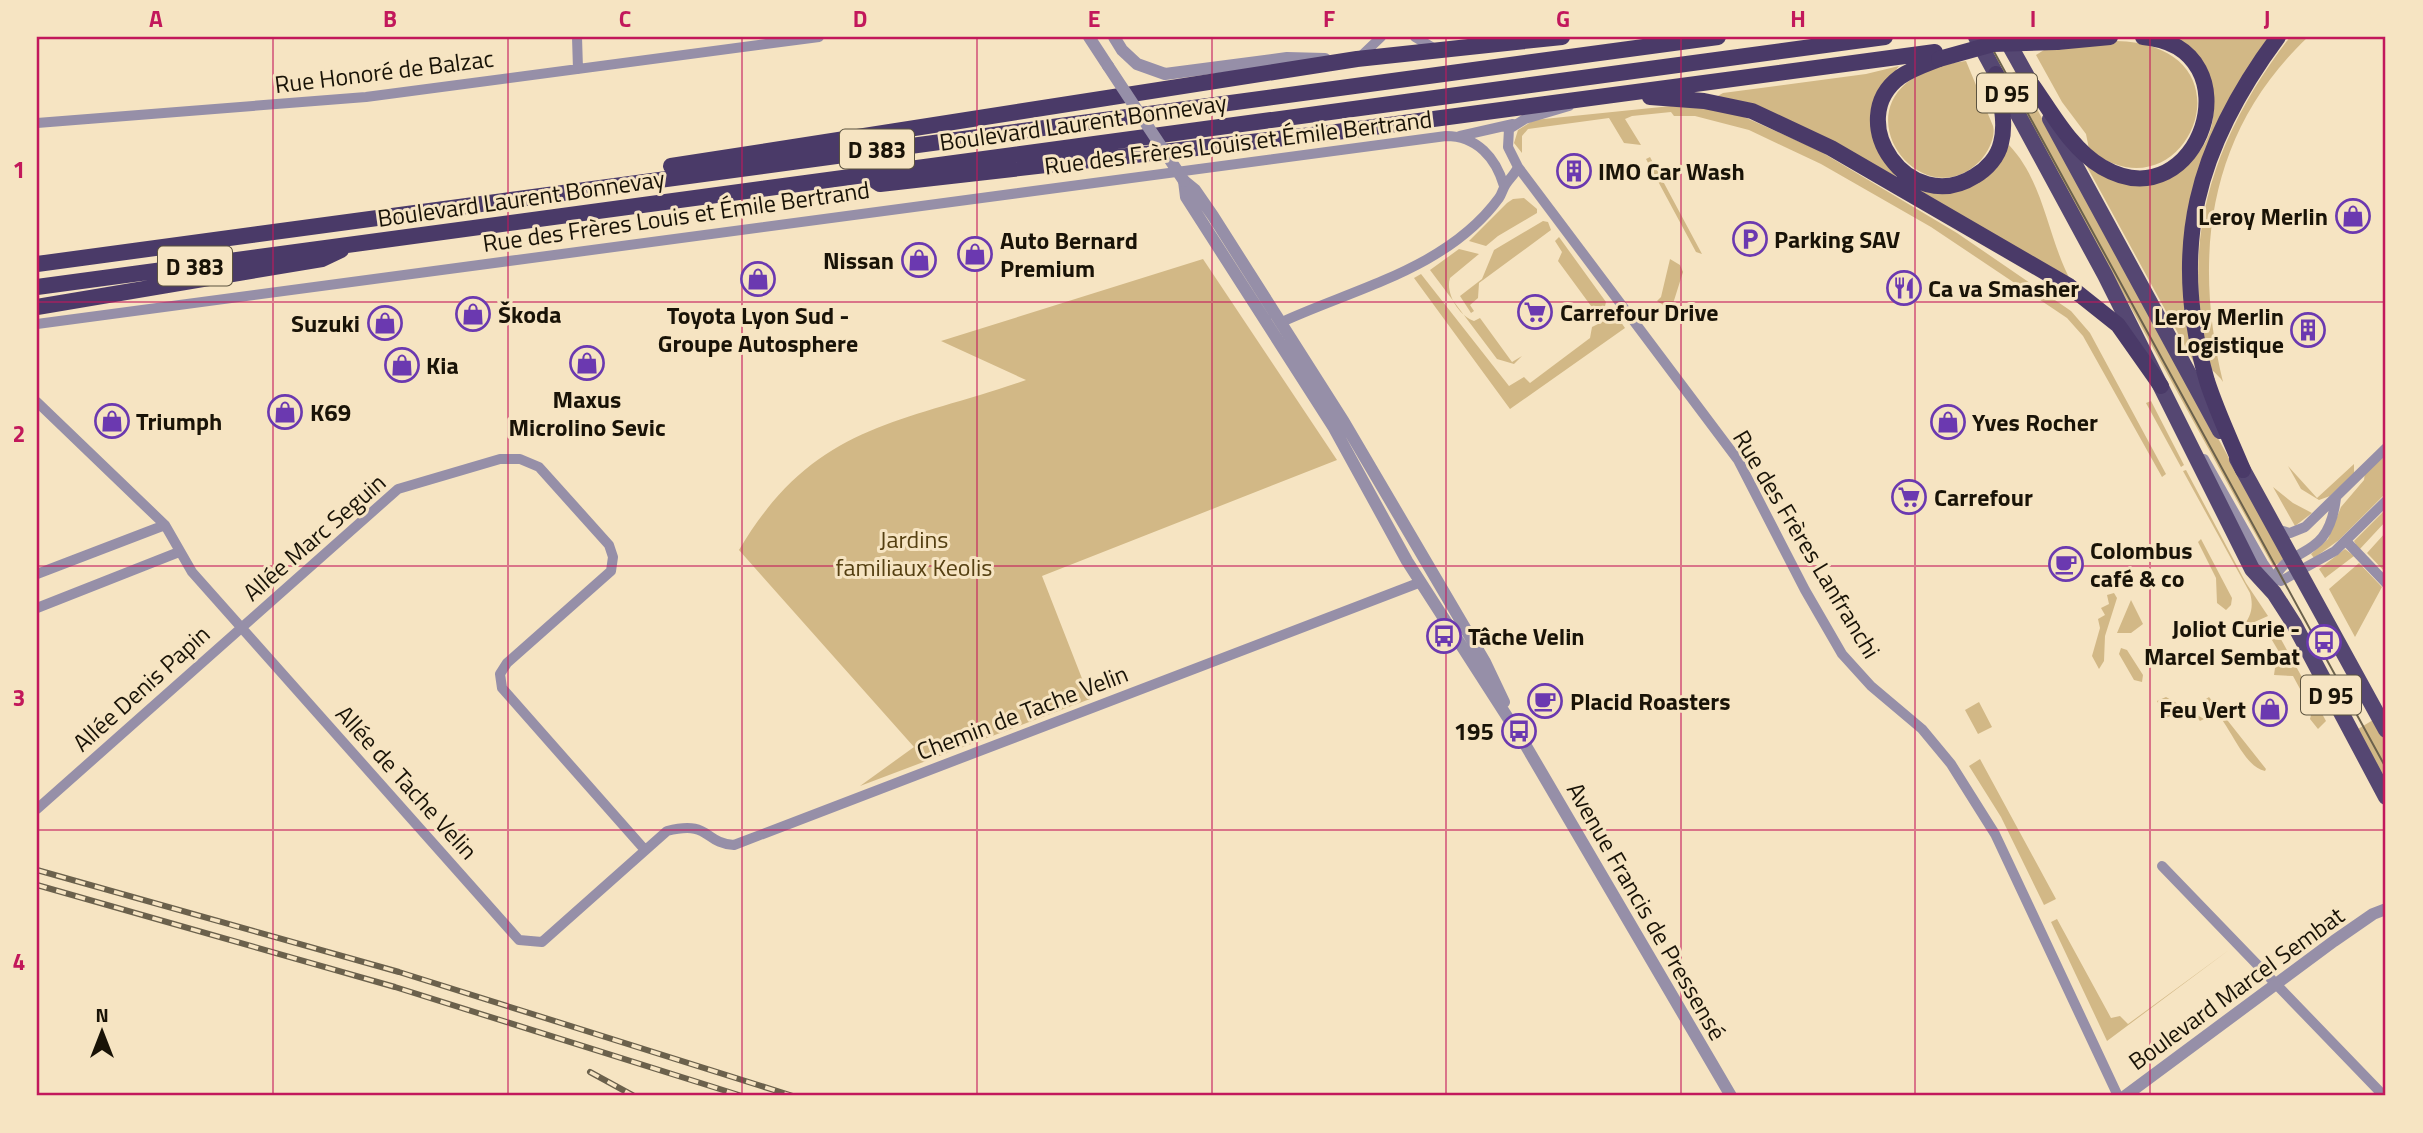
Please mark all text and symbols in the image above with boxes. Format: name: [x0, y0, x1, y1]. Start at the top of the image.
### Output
text: A: [149, 1, 163, 36]
text: B: [383, 1, 397, 36]
text: C: [619, 1, 631, 36]
text: D: [853, 1, 867, 36]
text: E: [1088, 1, 1100, 36]
text: F: [1323, 1, 1335, 36]
text: G: [1556, 1, 1570, 36]
text: H: [1790, 1, 1806, 36]
text: I: [2030, 1, 2036, 36]
text: J: [2264, 1, 2270, 36]
street label: Rue Honoré de Balzac: [272, 40, 496, 102]
road number: D 95: [1977, 74, 2037, 113]
street label: Boulevard Laurent Bonnevay: [937, 84, 1229, 160]
street label: Rue des Frères Louis et Émile Bertrand: [1042, 100, 1434, 184]
road number: D 383: [840, 130, 914, 168]
text: 1: [13, 152, 25, 187]
building icon: IMO Car Wash: [1555, 152, 1593, 190]
place label: IMO Car Wash: [1598, 153, 1745, 189]
street label: Boulevard Laurent Bonnevay: [375, 160, 667, 236]
street label: Rue des Frères Louis et Émile Bertrand: [480, 171, 872, 261]
shop icon: Leroy Merlin: [2334, 197, 2372, 235]
place label: Leroy Merlin: [2198, 198, 2328, 234]
parking icon: Parking SAV: [1731, 220, 1769, 258]
place label: Parking SAV: [1774, 221, 1901, 257]
place label: Auto Bernard Premium: [1000, 222, 1138, 286]
shop icon: Auto Bernard Premium: [956, 235, 994, 273]
shop icon: Nissan: [900, 241, 938, 279]
place label: Nissan: [823, 242, 894, 278]
road number: D 383: [158, 246, 232, 286]
shop icon: Toyota Lyon Sud - Groupe Autosphere: [739, 260, 777, 298]
restaurant icon: Ca va Smasher: [1885, 269, 1923, 307]
place label: Ca va Smasher: [1928, 270, 2079, 306]
supermarket icon: Carrefour Drive: [1516, 293, 1554, 331]
place label: Carrefour Drive: [1560, 294, 1719, 330]
shop icon: Škoda: [454, 295, 492, 333]
place label: Škoda: [498, 296, 561, 332]
place label: Toyota Lyon Sud - Groupe Autosphere: [658, 297, 858, 361]
place label: Leroy Merlin Logistique: [2154, 298, 2284, 362]
shop icon: Suzuki: [366, 304, 404, 342]
place label: Suzuki: [291, 305, 360, 341]
building icon: Leroy Merlin Logistique: [2289, 311, 2327, 349]
shop icon: Maxus Microlino Sevic: [568, 344, 606, 382]
shop icon: Kia: [383, 346, 421, 384]
place label: Kia: [426, 347, 459, 383]
place label: Maxus Microlino Sevic: [508, 381, 666, 445]
shop icon: K69: [266, 393, 304, 431]
place label: K69: [310, 394, 351, 430]
shop icon: Triumph: [93, 402, 131, 440]
place label: Triumph: [136, 403, 222, 439]
shop icon: Yves Rocher: [1929, 403, 1967, 441]
place label: Yves Rocher: [1972, 404, 2098, 440]
text: 2: [13, 416, 25, 451]
street label: Rue des Frères Lanfranchi: [1724, 423, 1890, 665]
street label: Allée Marc Seguin: [235, 465, 393, 609]
supermarket icon: Carrefour: [1890, 478, 1928, 516]
place label: Carrefour: [1934, 479, 2033, 515]
park label: Jardins familiaux Keolis: [835, 521, 993, 585]
place label: Colombus café & co: [2090, 532, 2193, 596]
cafe icon: Colombus café & co: [2047, 545, 2085, 583]
place label: Joliot Curie - Marcel Sembat: [2144, 610, 2300, 674]
street label: Allée Denis Papin: [64, 616, 218, 760]
bus stop icon: Tâche Velin: [1425, 617, 1463, 655]
place label: Tâche Velin: [1468, 618, 1585, 654]
bus stop icon: Joliot Curie - Marcel Sembat: [2305, 623, 2343, 661]
street label: Chemin de Tache Velin: [911, 655, 1133, 769]
road number: D 95: [2301, 676, 2361, 715]
text: 3: [13, 680, 25, 715]
cafe icon: Placid Roasters: [1526, 682, 1564, 720]
place label: Placid Roasters: [1570, 683, 1731, 719]
shop icon: Feu Vert: [2251, 690, 2289, 728]
place label: Feu Vert: [2159, 691, 2246, 727]
street label: Allée de Tache Velin: [328, 697, 486, 867]
bus stop icon: 195: [1500, 712, 1538, 750]
place label: 195: [1454, 713, 1494, 749]
street label: Avenue Francis de Pressensé: [1558, 775, 1736, 1047]
street label: Boulevard Marcel Sembat: [2121, 897, 2352, 1079]
text: 4: [13, 944, 25, 979]
north arrow: [66, 996, 136, 1066]
text: N: [95, 1000, 109, 1029]

